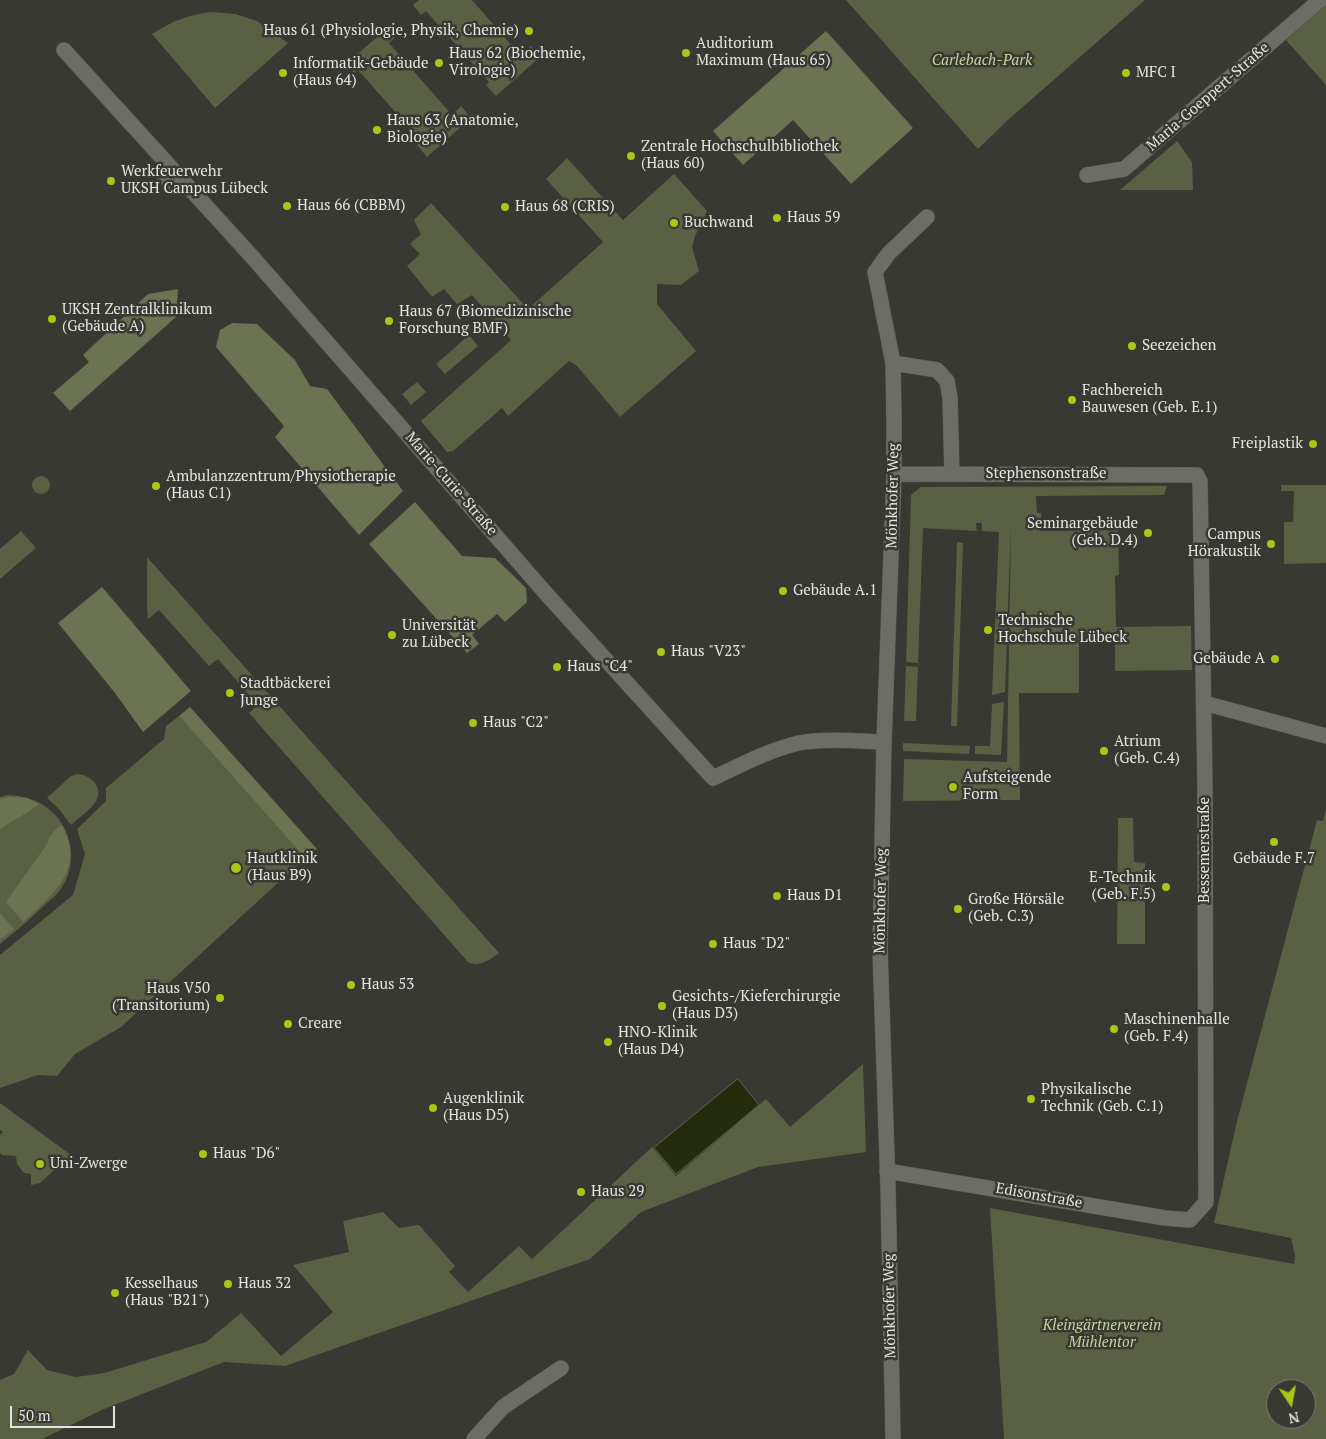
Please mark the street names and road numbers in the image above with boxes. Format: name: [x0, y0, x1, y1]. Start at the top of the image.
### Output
street label: Maria-Goeppert-Straße: [1143, 39, 1273, 155]
street label: Marie-Curie-Straße: [401, 429, 501, 539]
street label: Mönkhofer Weg: [883, 443, 903, 549]
street label: Stephensonstraße: [985, 465, 1107, 483]
street label: Bessemerstraße: [1196, 797, 1214, 903]
street label: Mönkhofer Weg: [871, 848, 891, 954]
street label: Edisonstraße: [994, 1180, 1084, 1212]
street label: Mönkhofer Weg: [880, 1253, 900, 1359]

